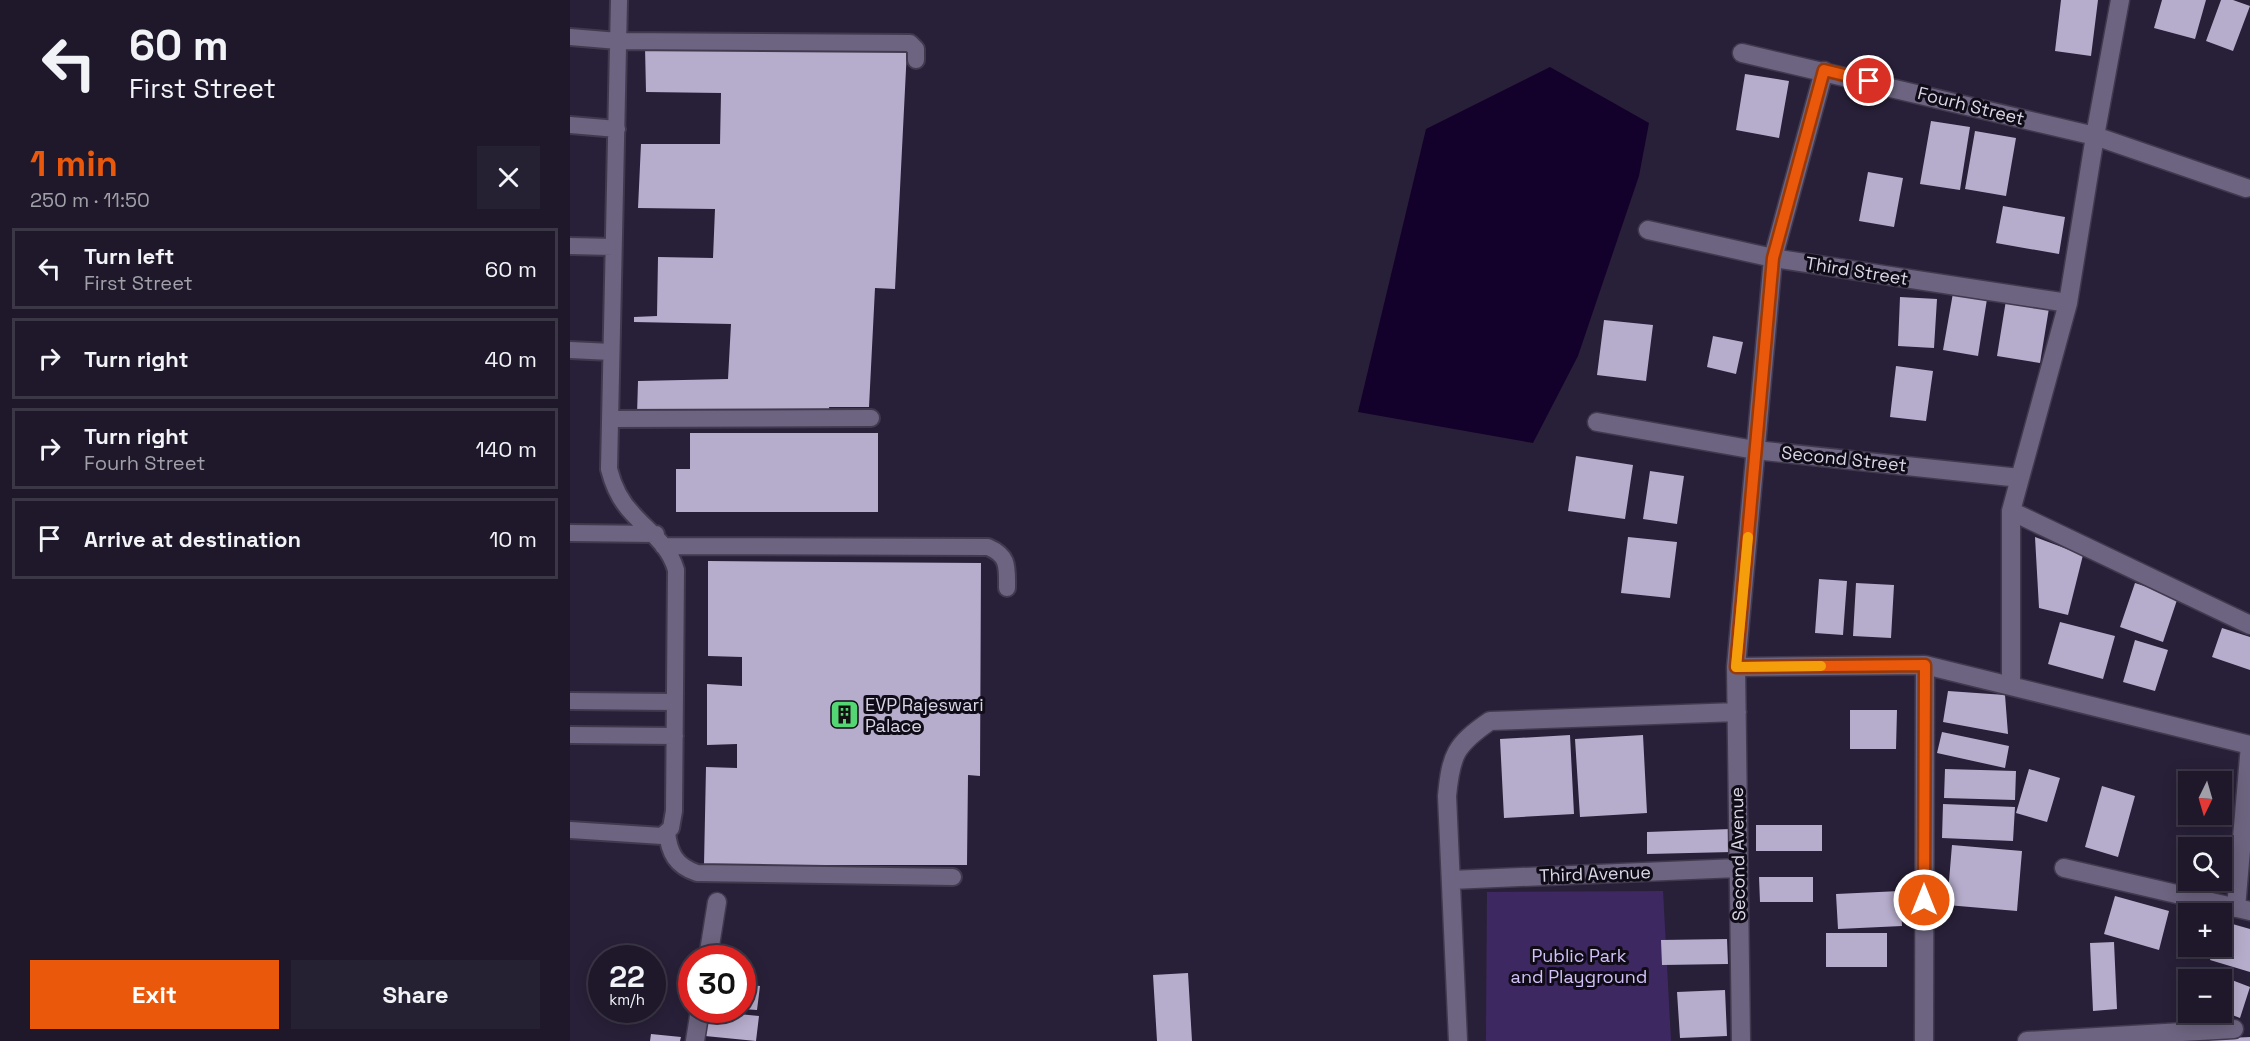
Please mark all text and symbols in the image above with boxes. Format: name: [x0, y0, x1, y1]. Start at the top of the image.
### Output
text: 60 m: [129, 19, 229, 72]
icon: left: [30, 24, 108, 102]
pin: [1843, 55, 1894, 106]
icon: arrive: [1852, 64, 1885, 97]
text: First Street: [129, 71, 276, 106]
street label: Fourh Street: [1915, 81, 2027, 130]
text: 1 min: [30, 141, 118, 187]
button: close: [477, 146, 540, 209]
text: 250 m · 11:50: [30, 187, 150, 213]
text: Turn left: [84, 242, 174, 270]
street label: Third Street: [1804, 251, 1910, 290]
icon: left: [33, 252, 66, 285]
text: 60 m: [485, 255, 537, 283]
text: First Street: [84, 270, 193, 296]
icon: right: [33, 342, 66, 375]
text: Turn right: [84, 345, 189, 373]
text: 40 m: [485, 345, 537, 373]
text: Turn right: [84, 422, 189, 450]
icon: right: [33, 432, 66, 465]
text: 140 m: [475, 435, 537, 463]
street label: Second Street: [1780, 440, 1908, 477]
text: Fourh Street: [84, 450, 205, 476]
icon: arrive: [33, 522, 66, 555]
text: Arrive at destination: [84, 525, 301, 553]
text: 10 m: [489, 525, 537, 553]
place label: EVP Rajeswari Palace: [865, 693, 984, 737]
building icon: EVP Rajeswari Palace: [828, 699, 860, 731]
north arrow: [2178, 771, 2232, 825]
map controls: [2178, 771, 2232, 1023]
street label: Second Avenue: [1725, 787, 1750, 921]
button: search: [2178, 837, 2232, 891]
street label: Third Avenue: [1539, 860, 1651, 887]
position arrow: [1892, 868, 1956, 932]
button: +: [2178, 903, 2232, 957]
park label: Public Park and Playground: [1511, 944, 1647, 988]
speed limit sign: 30: [678, 945, 756, 1023]
text: 22: [609, 957, 645, 996]
button: Exit: [30, 960, 279, 1029]
button: Share: [291, 960, 540, 1029]
button: −: [2178, 969, 2232, 1023]
text: km/h: [609, 990, 645, 1009]

